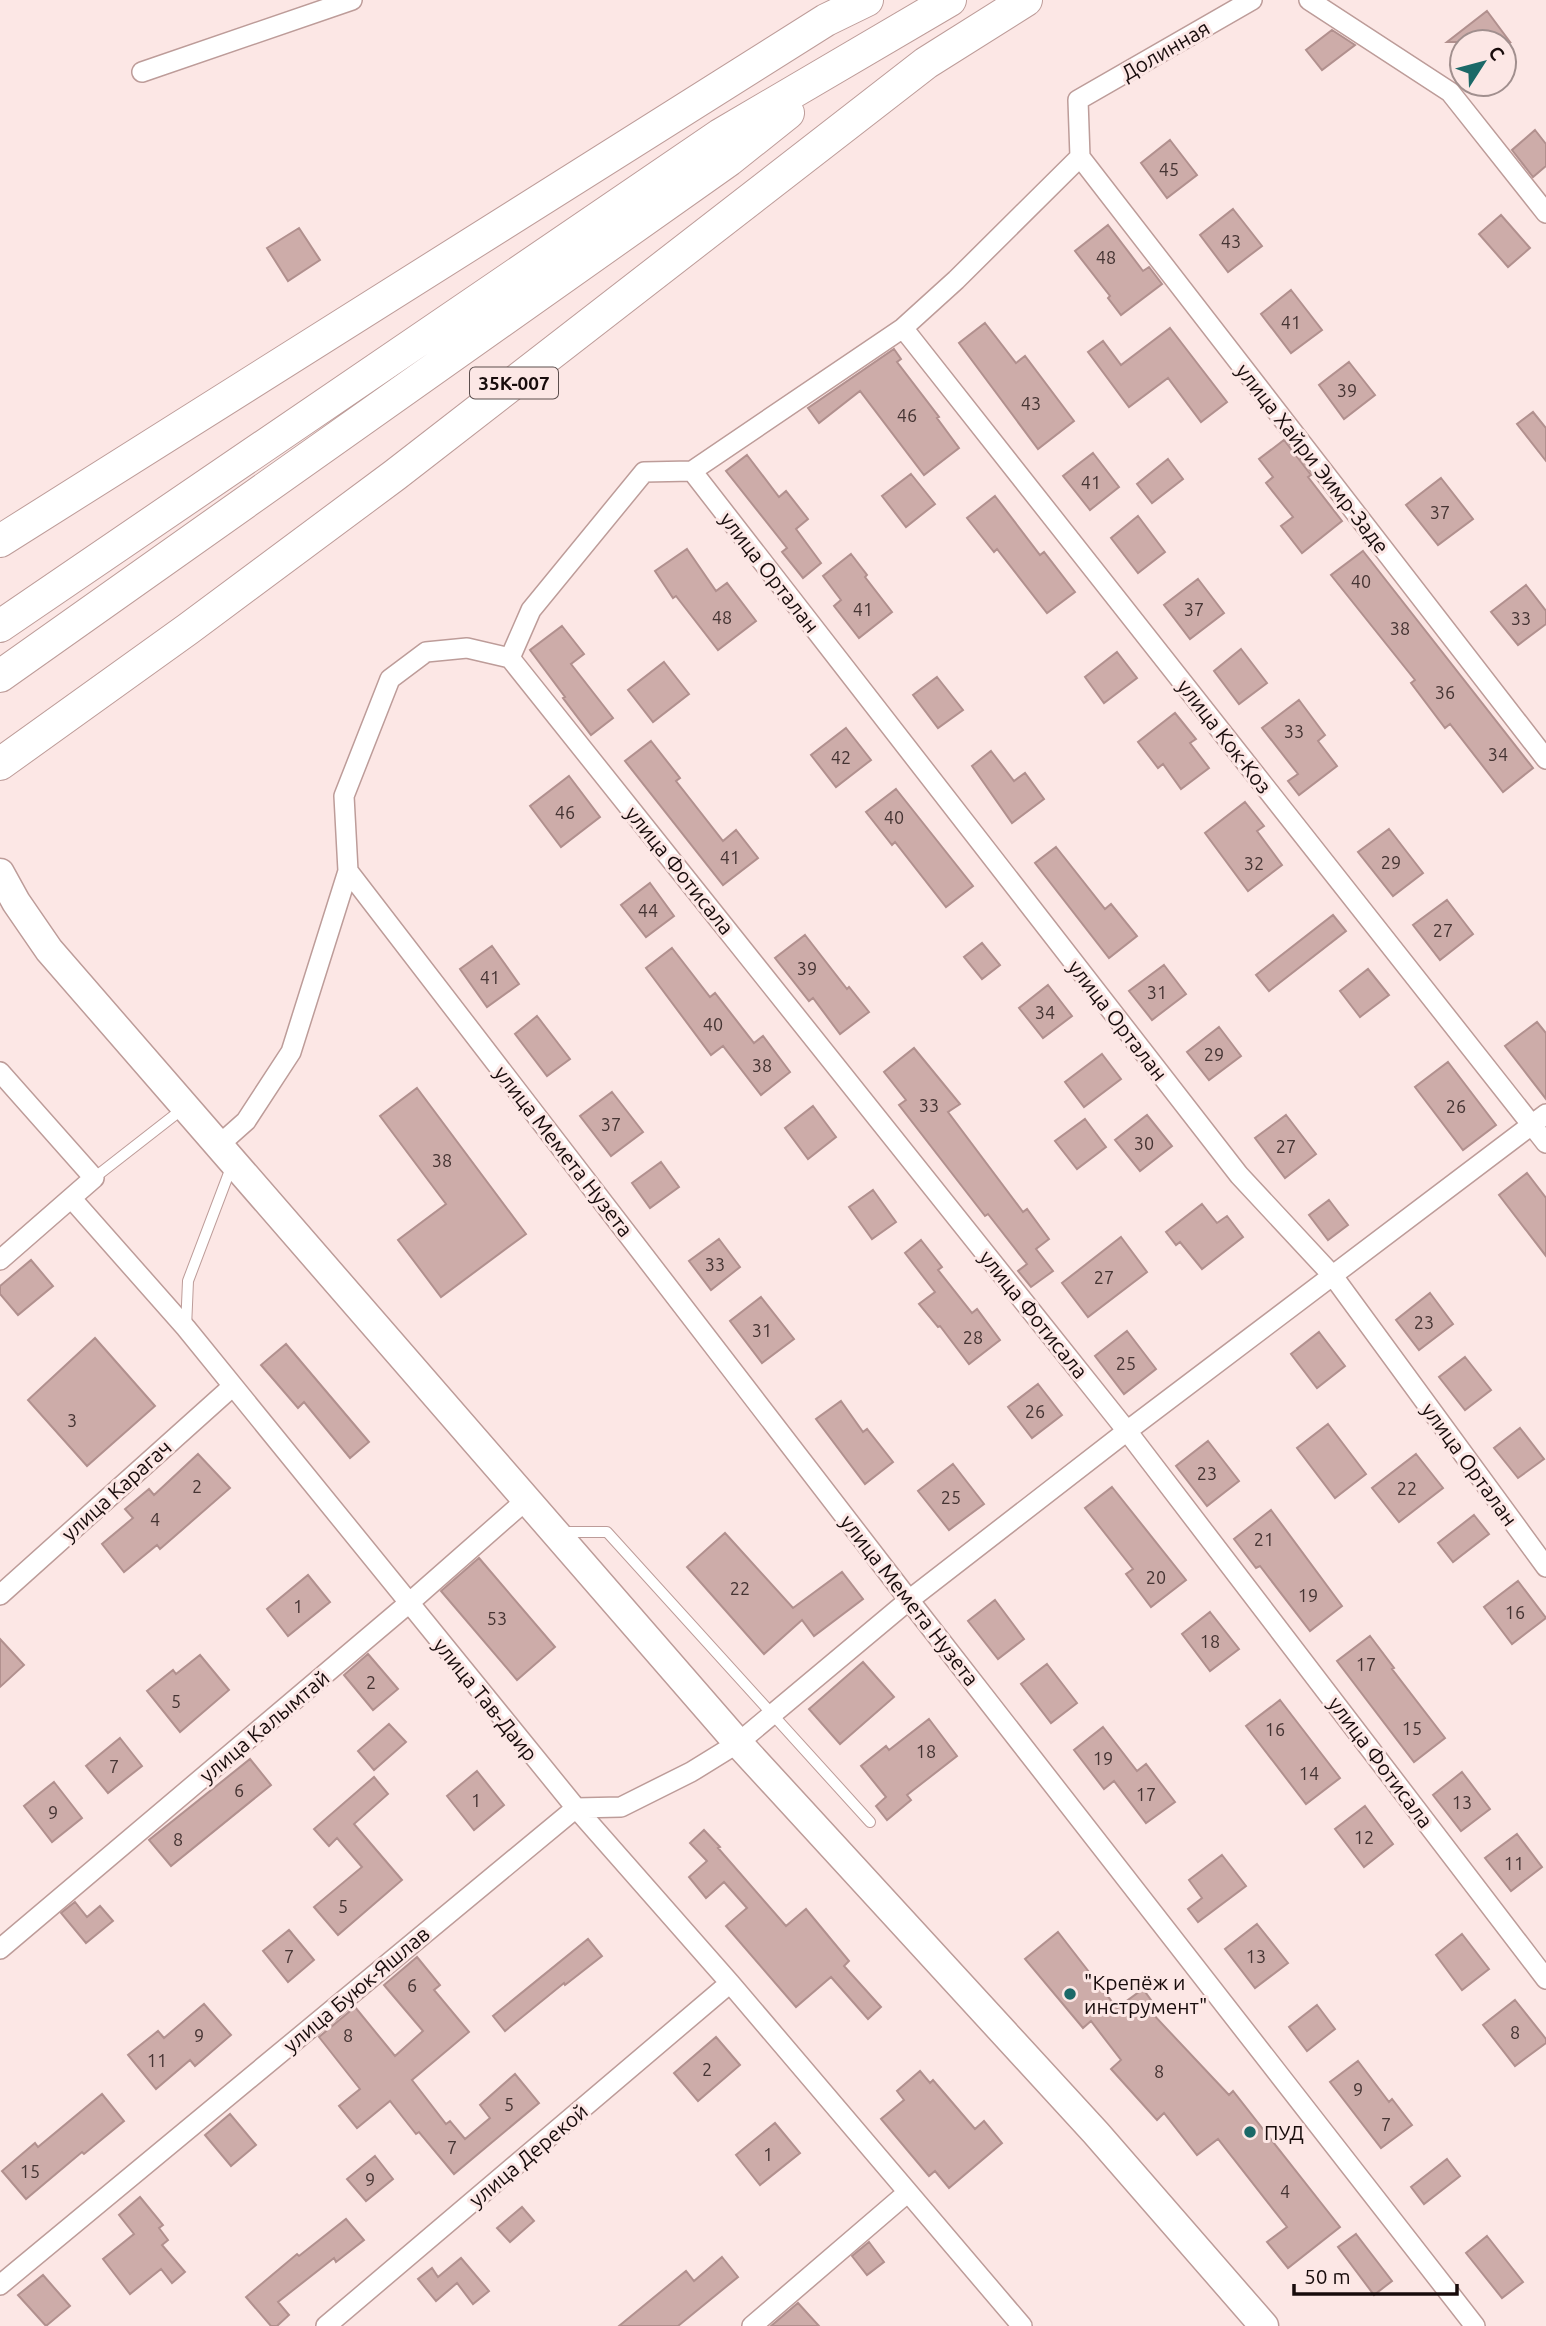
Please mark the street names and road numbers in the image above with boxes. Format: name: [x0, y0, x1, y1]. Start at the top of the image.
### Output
street label: Долинная: [1116, 15, 1214, 85]
street label: улица Хайри Эимр-Заде: [1232, 359, 1394, 557]
road number: 35К-007: [470, 368, 558, 398]
street label: улица Орталан: [715, 507, 825, 637]
street label: улица Кок-Коз: [1173, 674, 1277, 798]
street label: улица Фотисала: [621, 801, 739, 939]
street label: улица Орталан: [1063, 955, 1173, 1085]
street label: улица Мемета Нузета: [490, 1061, 638, 1241]
street label: улица Фотисала: [975, 1245, 1093, 1383]
street label: улица Орталан: [1417, 1398, 1523, 1530]
street label: улица Карагач: [56, 1435, 176, 1545]
street label: улица Мемета Нузета: [836, 1510, 984, 1690]
street label: улица Тав-Даир: [429, 1633, 543, 1765]
street label: улица Калымтай: [194, 1665, 334, 1787]
street label: улица Фотисала: [1324, 1692, 1438, 1832]
street label: улица Буюк-Яшлав: [278, 1921, 434, 2057]
street label: улица Дерекой: [464, 2098, 592, 2212]

